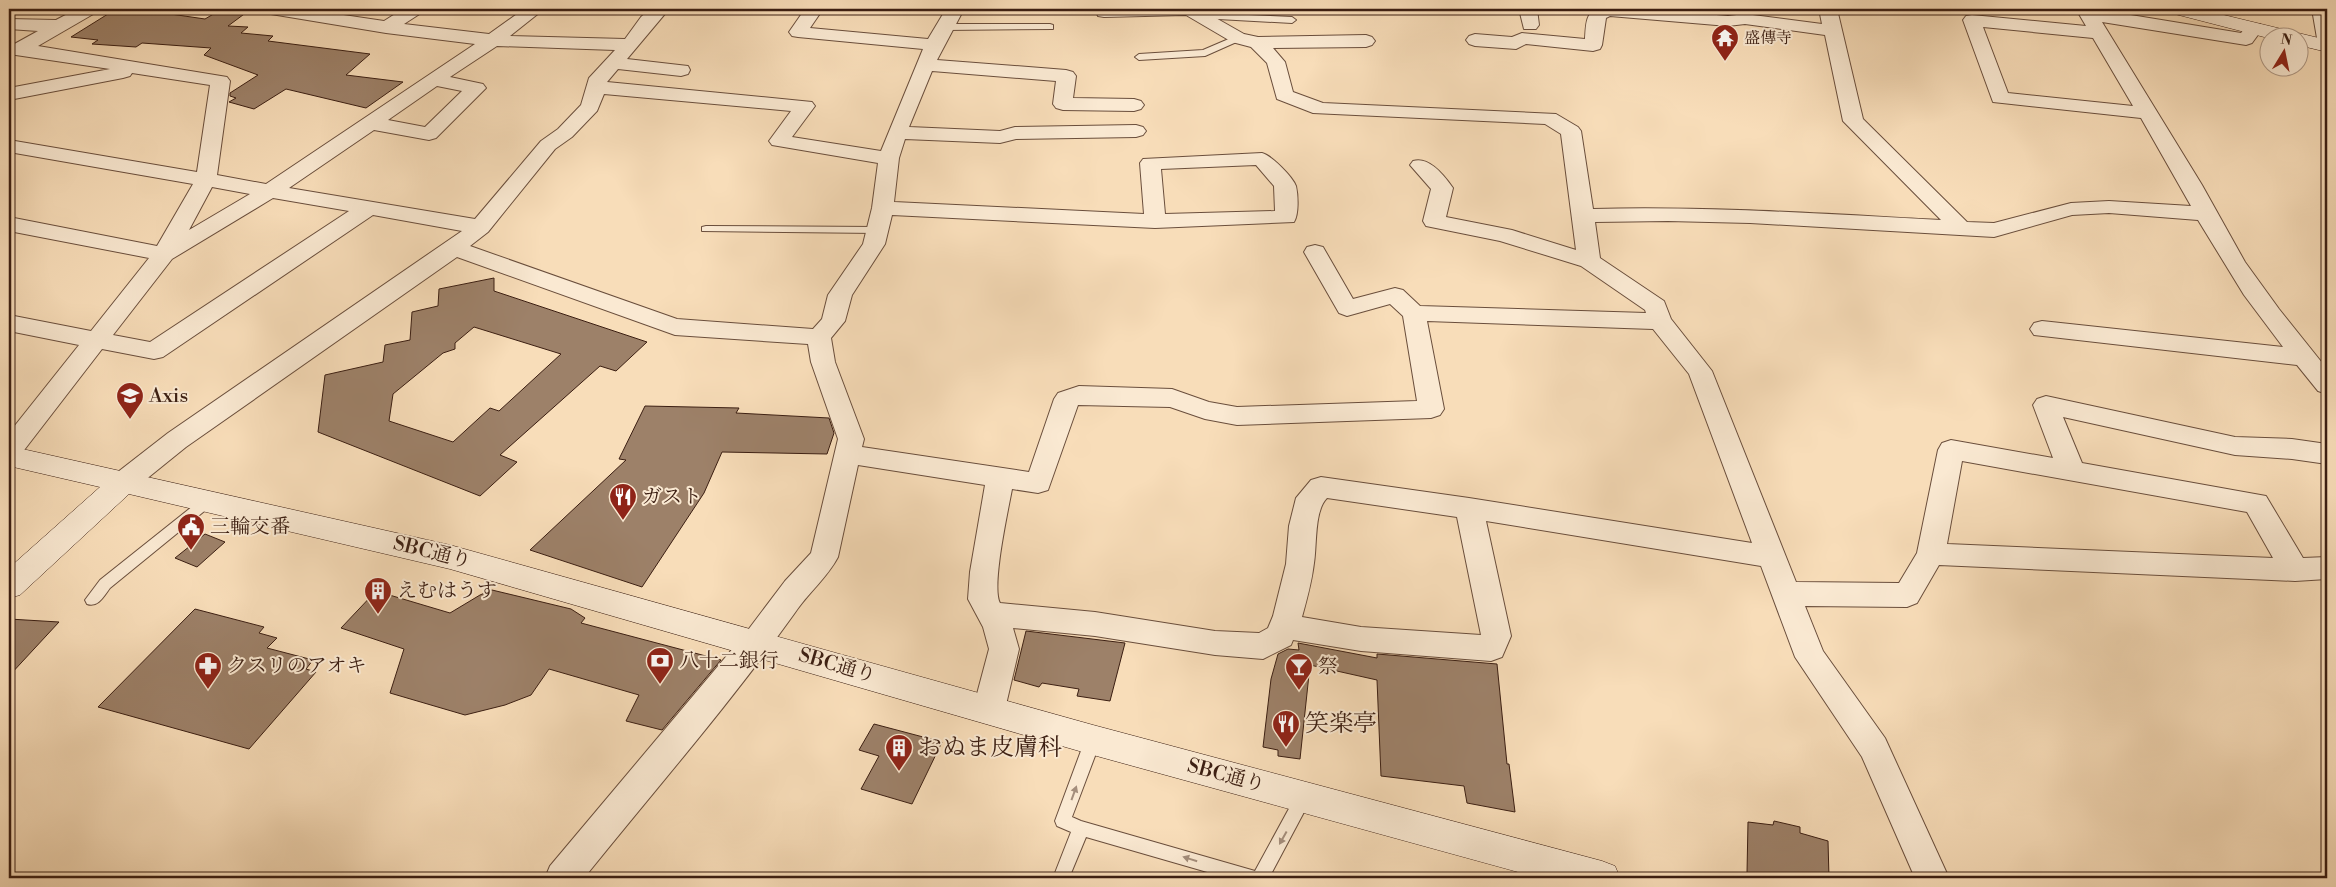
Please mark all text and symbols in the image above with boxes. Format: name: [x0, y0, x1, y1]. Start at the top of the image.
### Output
temple icon: 盛傳寺: [1710, 23, 1740, 62]
place label: 盛傳寺: [1744, 28, 1792, 48]
north arrow: [2258, 28, 2308, 78]
text: N: [2279, 30, 2293, 50]
school or university icon: Axis: [115, 381, 145, 420]
place label: Axis: [148, 384, 188, 409]
restaurant icon: ガスト: [608, 482, 638, 521]
place label: ガスト: [642, 485, 702, 510]
public building icon: 三輪交番: [176, 512, 206, 551]
place label: 三輪交番: [210, 515, 290, 540]
street label: SBC通り: [391, 531, 473, 575]
building icon: えむはうす: [363, 576, 393, 615]
place label: えむはうす: [397, 579, 497, 604]
street label: SBC通り: [795, 643, 879, 689]
bank icon: 八十二銀行: [645, 646, 675, 685]
place label: 八十二銀行: [679, 649, 779, 674]
pharmacy icon: クスリのアオキ: [193, 651, 223, 690]
bar icon: 祭: [1284, 652, 1314, 691]
place label: クスリのアオキ: [227, 654, 367, 679]
place label: 祭: [1318, 655, 1338, 680]
restaurant icon: 笑楽亭: [1271, 709, 1301, 748]
place label: 笑楽亭: [1305, 709, 1377, 739]
building icon: おぬま皮膚科: [884, 733, 914, 772]
place label: おぬま皮膚科: [918, 733, 1062, 763]
street label: SBC通り: [1184, 754, 1268, 798]
one-way arrow: [1070, 785, 1078, 800]
one-way arrow: [1279, 831, 1287, 845]
one-way arrow: [1183, 854, 1198, 862]

